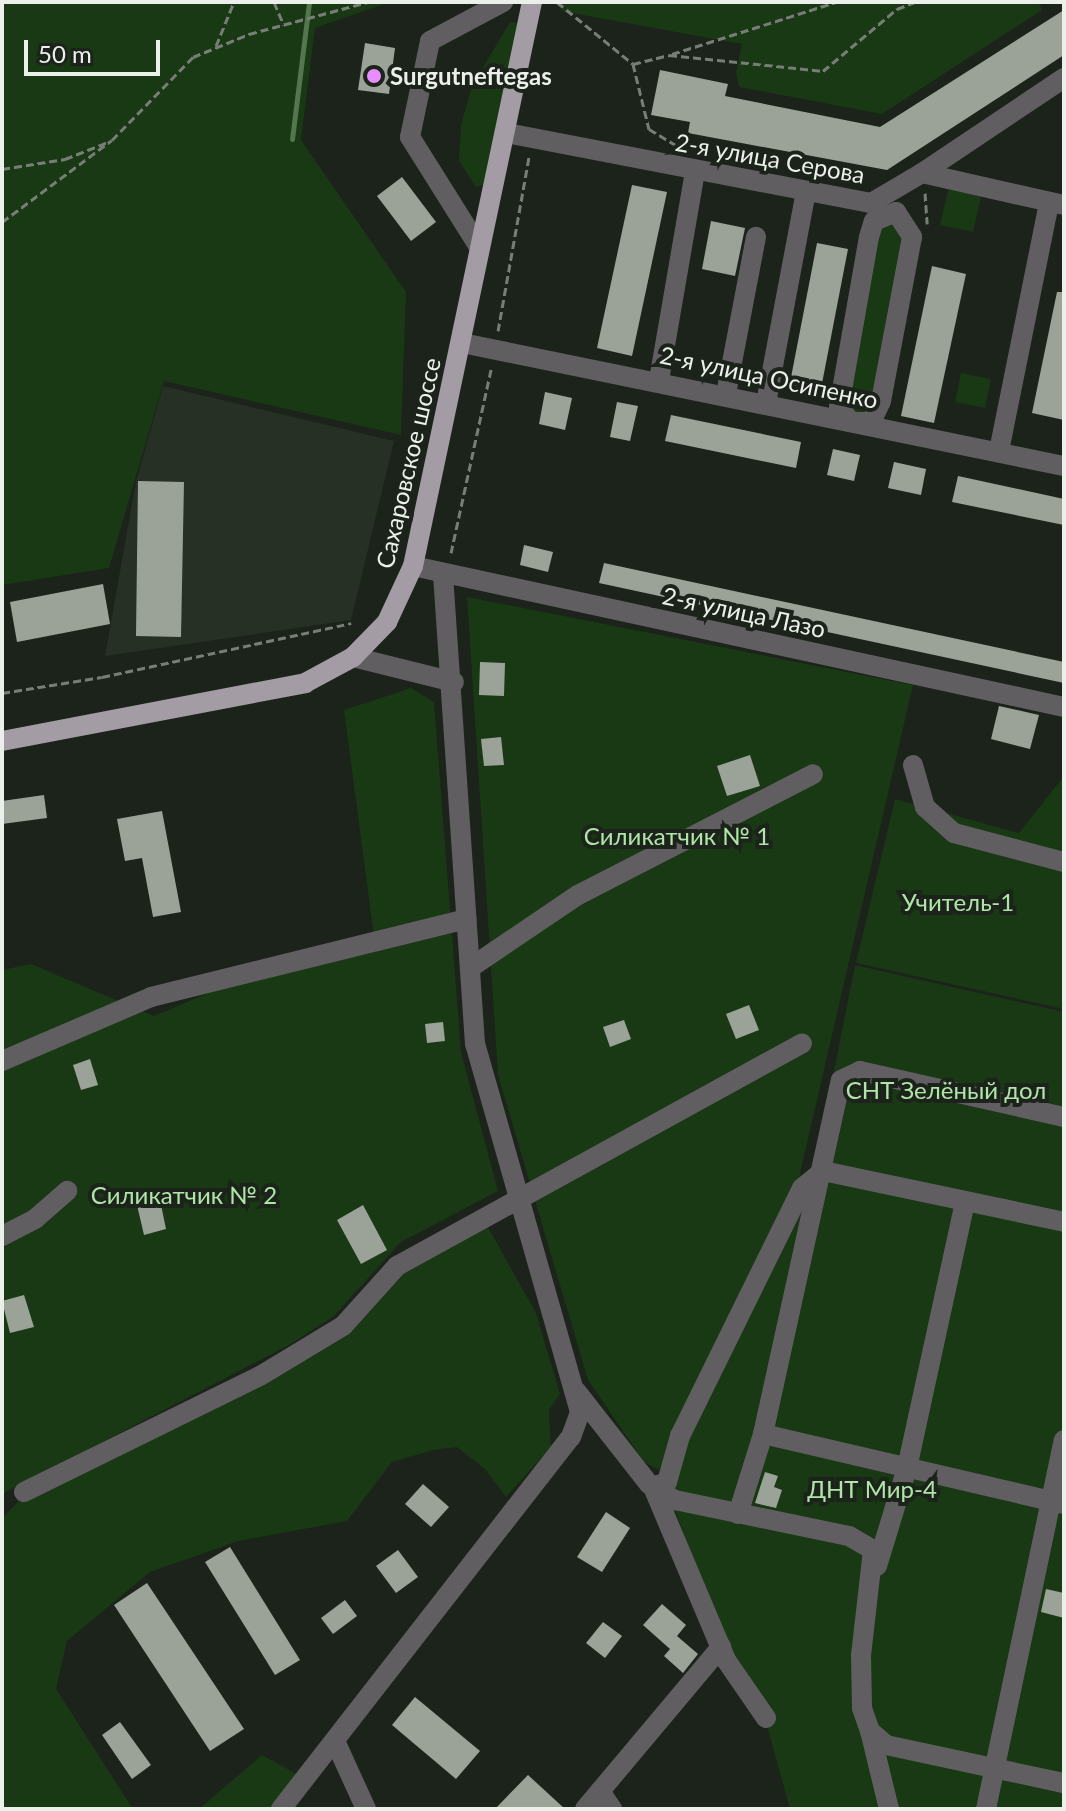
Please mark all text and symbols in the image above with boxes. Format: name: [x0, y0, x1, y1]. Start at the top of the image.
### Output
scale bar: [28, 24, 164, 74]
text: 50 m: [38, 39, 92, 68]
place label: Surgutneftegas: [390, 62, 552, 90]
marker: Surgutneftegas: [365, 67, 383, 85]
street label: 2-я улица Серова: [673, 127, 867, 189]
street label: 2-я улица Осипенко: [657, 340, 881, 414]
street label: Сахаровское шоссе: [370, 355, 446, 571]
street label: 2-я улица Лазо: [660, 581, 828, 643]
park label: Силикатчик № 1: [584, 822, 770, 850]
park label: Учитель-1: [902, 888, 1014, 916]
park label: СНТ Зелёный дол: [846, 1076, 1046, 1104]
park label: Силикатчик № 2: [91, 1181, 277, 1209]
park label: ДНТ Мир-4: [807, 1475, 937, 1503]

